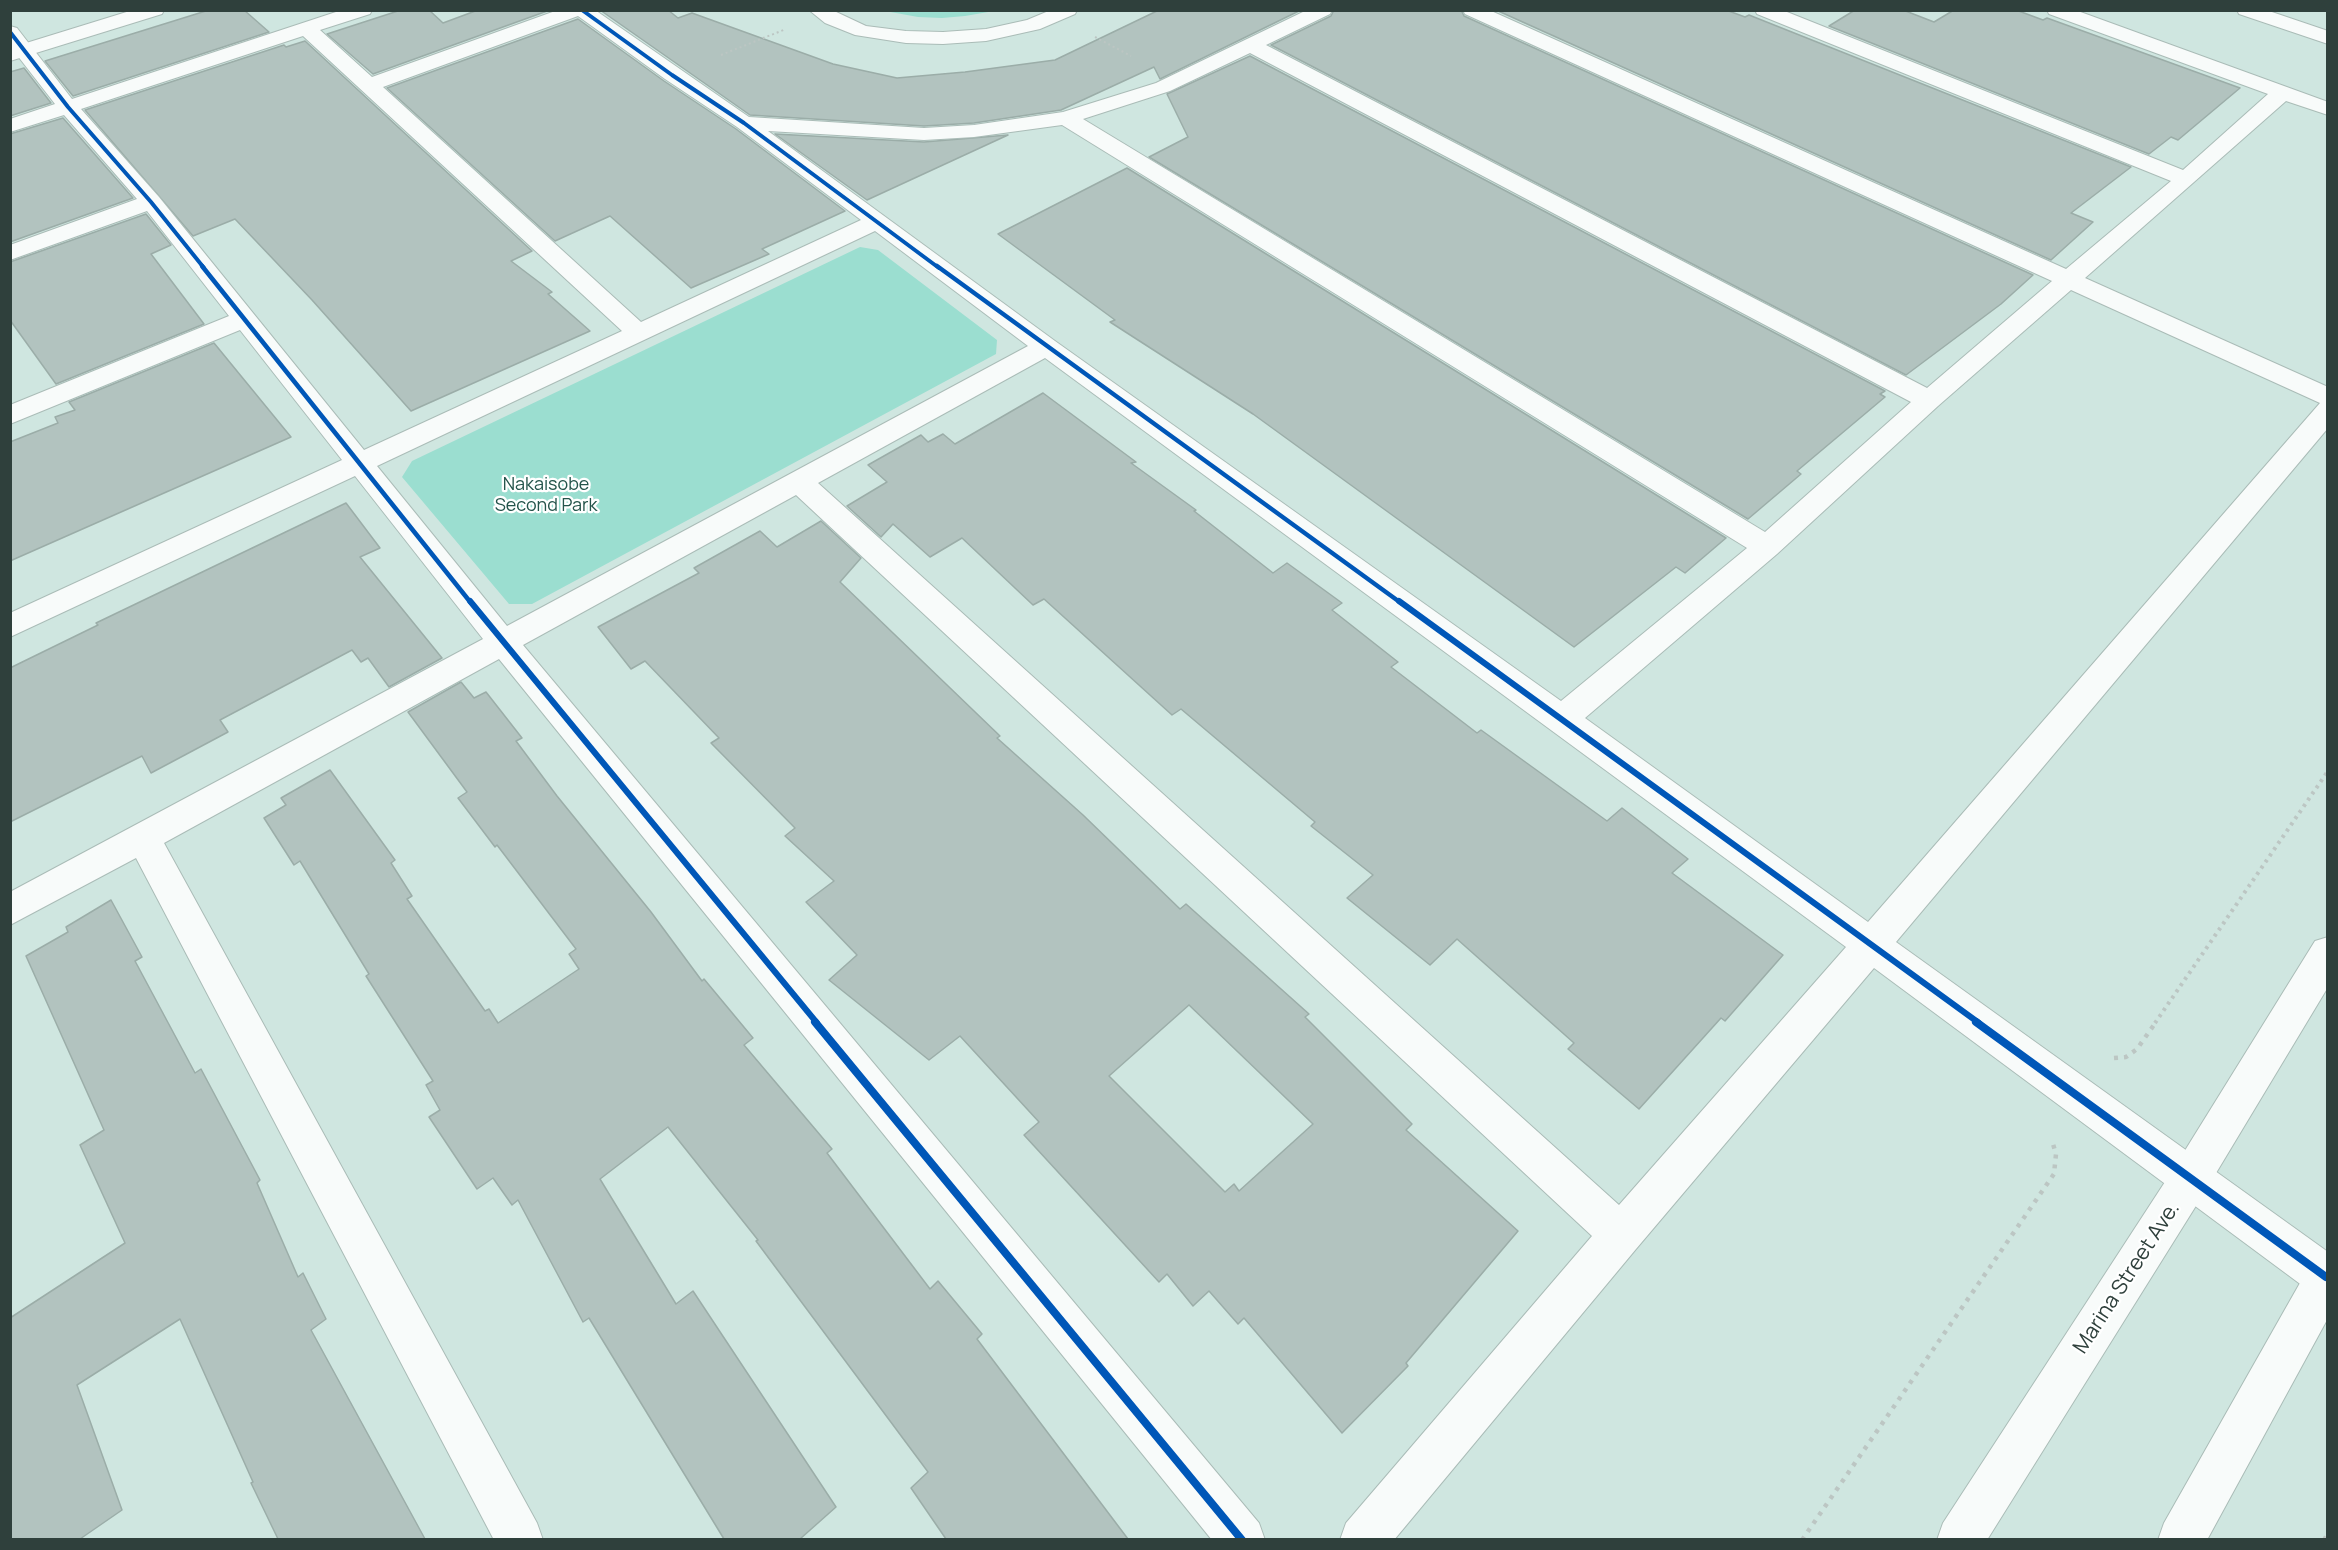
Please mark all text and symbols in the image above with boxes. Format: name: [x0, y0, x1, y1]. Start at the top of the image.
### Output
park label: Nakaisobe Second Park: [495, 474, 597, 516]
street label: Marina Street Ave.: [2069, 1197, 2185, 1359]

